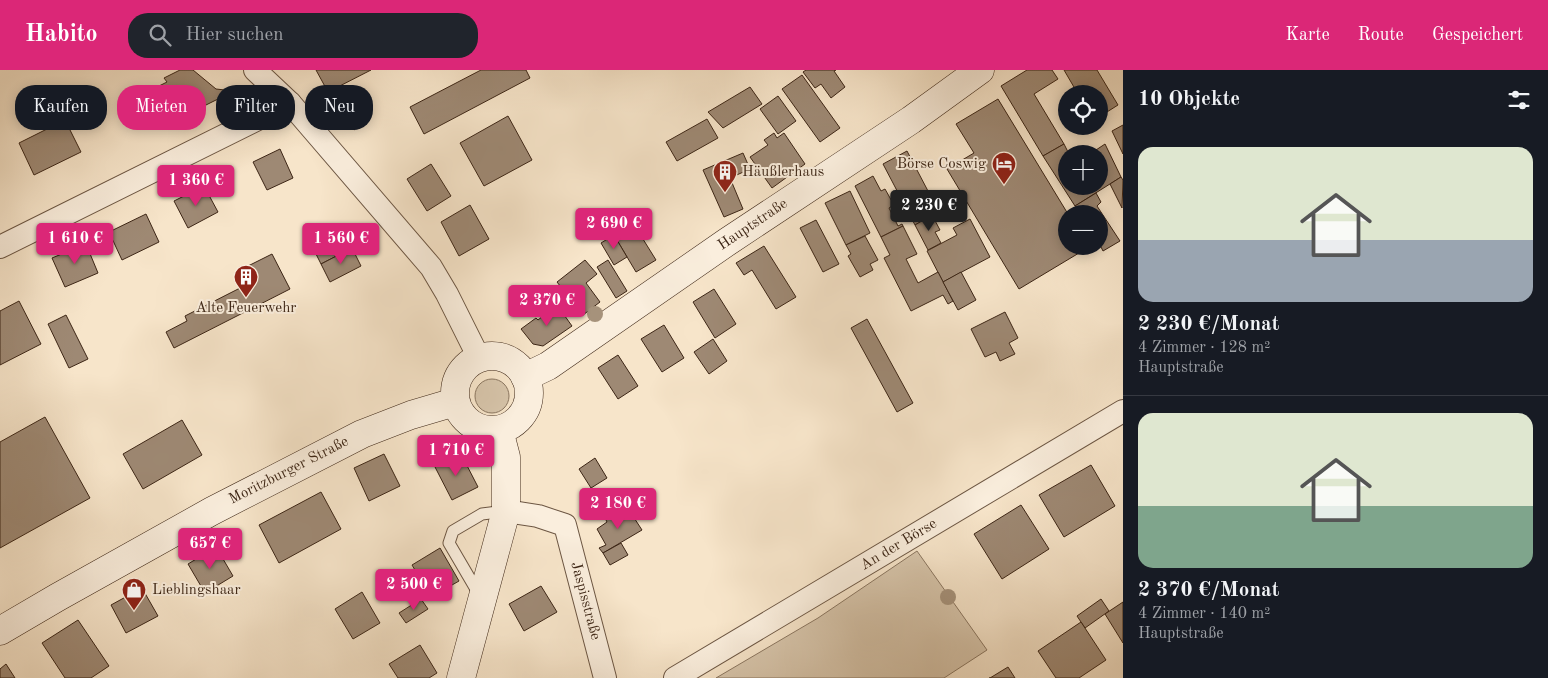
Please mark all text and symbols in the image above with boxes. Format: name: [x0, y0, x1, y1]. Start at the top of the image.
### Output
search box: [128, 13, 478, 58]
icon: search: [146, 21, 174, 49]
text: Habito: [25, 23, 98, 47]
text: Hier suchen: [186, 26, 284, 45]
text: Karte: [1285, 26, 1330, 44]
text: Route: [1358, 26, 1404, 44]
text: Gespeichert: [1432, 26, 1523, 44]
chip: Kaufen: [15, 85, 107, 130]
chip: Mieten: [117, 85, 206, 130]
chip: Filter: [216, 85, 295, 130]
chip: Neu: [305, 85, 373, 130]
map controls: [1058, 85, 1108, 255]
button: locate: [1058, 85, 1108, 135]
icon: filters: [1505, 86, 1533, 114]
text: 10 Objekte: [1138, 89, 1240, 110]
button: +: [1058, 145, 1108, 195]
hotel icon: Börse Coswig: [991, 151, 1017, 185]
place label: Börse Coswig: [897, 157, 986, 172]
building icon: Häußlerhaus: [712, 159, 738, 193]
pin: 1 360 €: [150, 164, 242, 207]
place label: Häußlerhaus: [742, 165, 824, 180]
text: 1 360 €: [168, 173, 224, 189]
icon: home: [1291, 180, 1381, 270]
pin: 2 230 €: [883, 190, 975, 232]
street label: Hauptstraße: [715, 196, 791, 254]
text: 2 230 €: [901, 198, 957, 214]
button: −: [1058, 205, 1108, 255]
pin: 2 690 €: [568, 208, 660, 250]
text: 2 690 €: [586, 216, 642, 232]
pin: 1 610 €: [29, 222, 121, 265]
pin: 1 560 €: [295, 222, 387, 265]
text: 1 610 €: [47, 231, 103, 247]
text: 1 560 €: [313, 231, 369, 247]
building icon: Alte Feuerwehr: [233, 264, 259, 298]
pin: 2 370 €: [501, 284, 593, 327]
text: 2 370 €: [519, 293, 575, 309]
place label: Alte Feuerwehr: [195, 301, 297, 316]
text: 2 230 €/Monat: [1138, 314, 1279, 335]
text: 4 Zimmer · 128 m²: [1138, 340, 1270, 356]
text: Hauptstraße: [1138, 360, 1224, 376]
street label: Moritzburger Straße: [227, 434, 351, 508]
pin: 1 710 €: [410, 434, 502, 477]
text: 1 710 €: [428, 443, 484, 459]
icon: home: [1291, 445, 1381, 535]
pin: 2 180 €: [572, 488, 664, 530]
text: 2 180 €: [590, 496, 646, 512]
street label: An der Börse: [858, 516, 940, 574]
pin: 657 €: [175, 528, 245, 570]
text: 657 €: [189, 536, 231, 552]
street label: Jaspisstraße: [567, 560, 603, 642]
pin: 2 500 €: [368, 568, 460, 611]
shop icon: Lieblingshaar: [121, 577, 147, 611]
text: 2 500 €: [386, 577, 442, 593]
text: 2 370 €/Monat: [1138, 580, 1279, 601]
place label: Lieblingshaar: [152, 583, 241, 598]
text: 4 Zimmer · 140 m²: [1138, 606, 1270, 622]
text: Hauptstraße: [1138, 626, 1224, 642]

